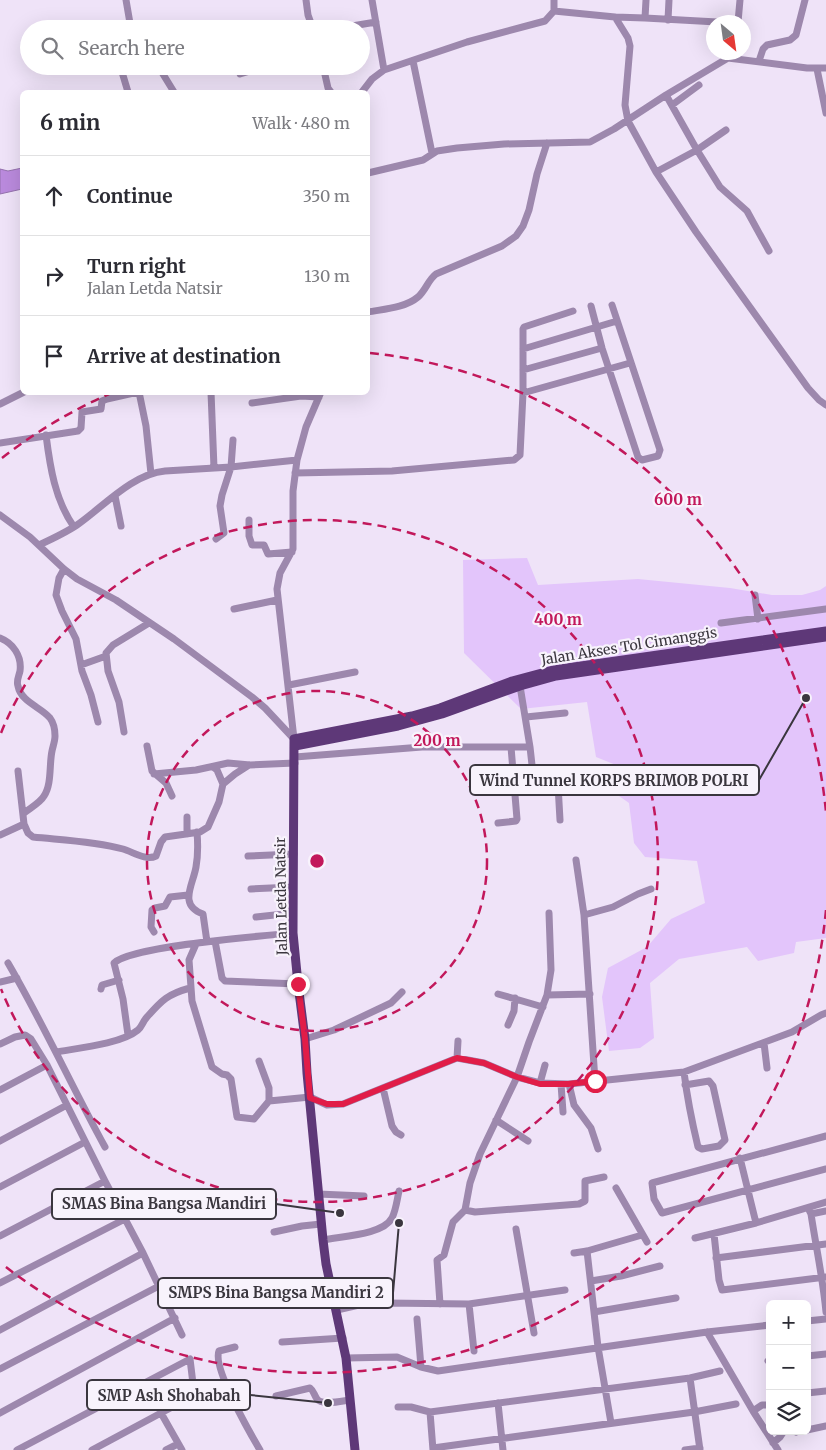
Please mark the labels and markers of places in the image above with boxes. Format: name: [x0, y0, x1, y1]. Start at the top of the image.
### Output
callout: Wind Tunnel KORPS BRIMOB POLRI: [470, 765, 759, 795]
centre of rings: [308, 852, 326, 870]
callout: SMAS Bina Bangsa Mandiri: [52, 1189, 276, 1219]
callout: SMPS Bina Bangsa Mandiri 2: [158, 1278, 393, 1308]
callout: SMP Ash Shohabah: [87, 1380, 250, 1410]

